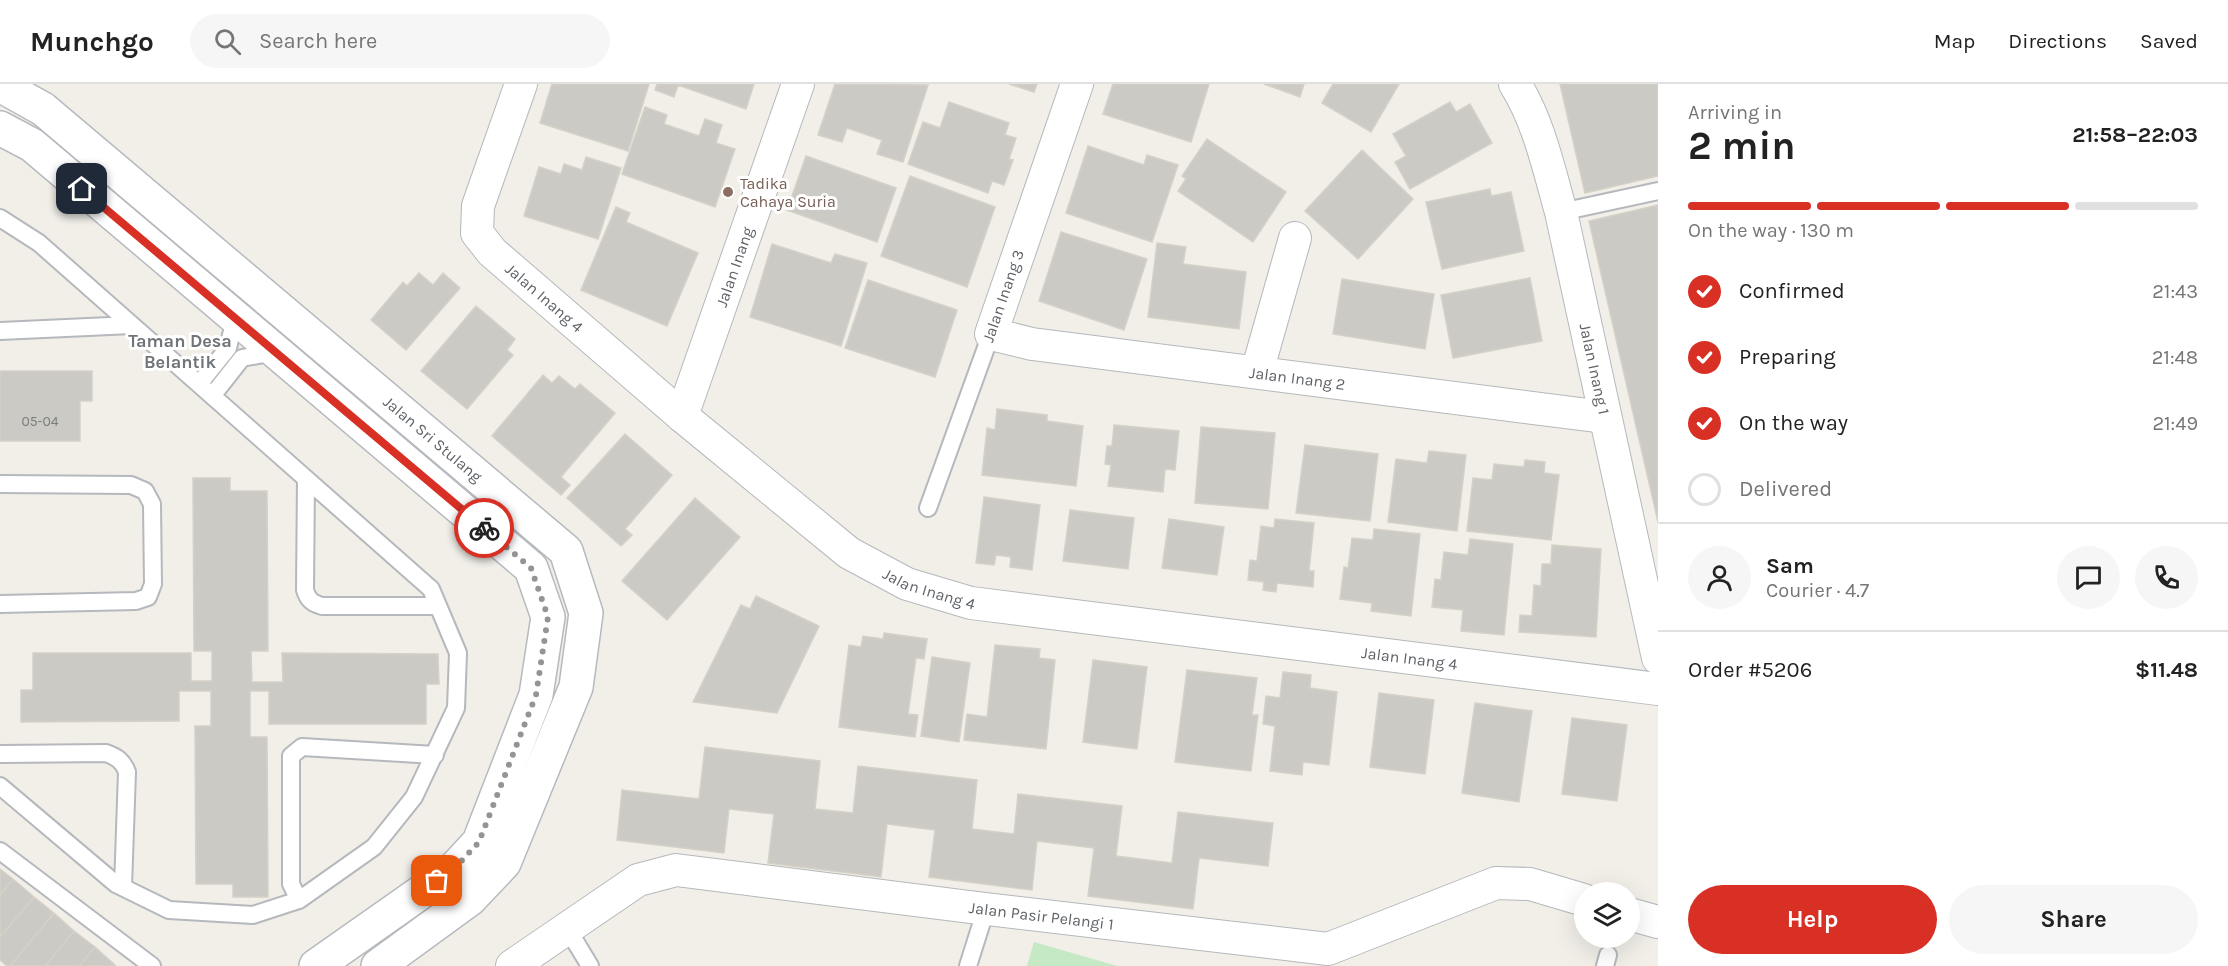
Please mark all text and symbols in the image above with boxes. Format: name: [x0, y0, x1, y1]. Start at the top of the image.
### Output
search box: [190, 14, 610, 68]
text: Munchgo: [30, 25, 154, 58]
icon: search: [211, 25, 244, 58]
text: Search here: [259, 28, 377, 54]
text: Map: [1934, 29, 1975, 53]
text: Directions: [2008, 29, 2107, 53]
text: Saved: [2140, 29, 2198, 53]
text: Arriving in: [1688, 101, 1782, 124]
text: 21:58–22:03: [2072, 122, 2198, 148]
text: 2 min: [1688, 123, 1796, 169]
pin: [56, 163, 107, 214]
icon: home: [65, 172, 98, 205]
place label: Tadika Cahaya Suria: [740, 174, 836, 211]
marker: Tadika Cahaya Suria: [721, 185, 735, 199]
text: On the way · 130 m: [1688, 219, 1854, 242]
street label: Jalan Inang: [711, 224, 757, 309]
street label: Jalan Inang 3: [978, 247, 1028, 345]
street label: Jalan Inang 4: [502, 259, 587, 336]
icon: check: [1688, 275, 1721, 308]
text: Confirmed: [1739, 278, 1845, 304]
text: 21:43: [2152, 280, 2198, 303]
street label: Jalan Inang 1: [1576, 321, 1614, 416]
district label: Taman Desa Belantik: [128, 330, 232, 373]
icon: check: [1688, 341, 1721, 374]
text: Preparing: [1739, 344, 1836, 370]
text: 21:48: [2152, 346, 2198, 369]
street label: Jalan Inang 2: [1248, 362, 1346, 393]
street label: Jalan Sri Stulang: [380, 392, 486, 486]
icon: check: [1688, 407, 1721, 440]
text: On the way: [1739, 410, 1848, 436]
text: 21:49: [2152, 412, 2198, 435]
house number: 05-04: [21, 413, 59, 430]
text: Delivered: [1739, 476, 1832, 502]
courier: [454, 498, 514, 558]
icon: bike: [468, 512, 501, 545]
button: person: [1688, 546, 1751, 609]
button: chat: [2057, 546, 2120, 609]
button: phone: [2135, 546, 2198, 609]
text: Sam: [1766, 553, 1814, 579]
street label: Jalan Inang 4: [880, 564, 978, 613]
text: Courier · 4.7: [1766, 579, 1869, 602]
street label: Jalan Inang 4: [1360, 642, 1459, 673]
text: Order #5206: [1688, 657, 1812, 683]
text: $11.48: [2135, 657, 2198, 683]
pin: [411, 855, 462, 906]
icon: bag: [420, 864, 453, 897]
map controls: [1574, 882, 1640, 948]
button: layers: [1574, 882, 1640, 948]
button: Help: [1688, 885, 1937, 954]
button: Share: [1949, 885, 2198, 954]
street label: Jalan Pasir Pelangi 1: [968, 897, 1115, 933]

